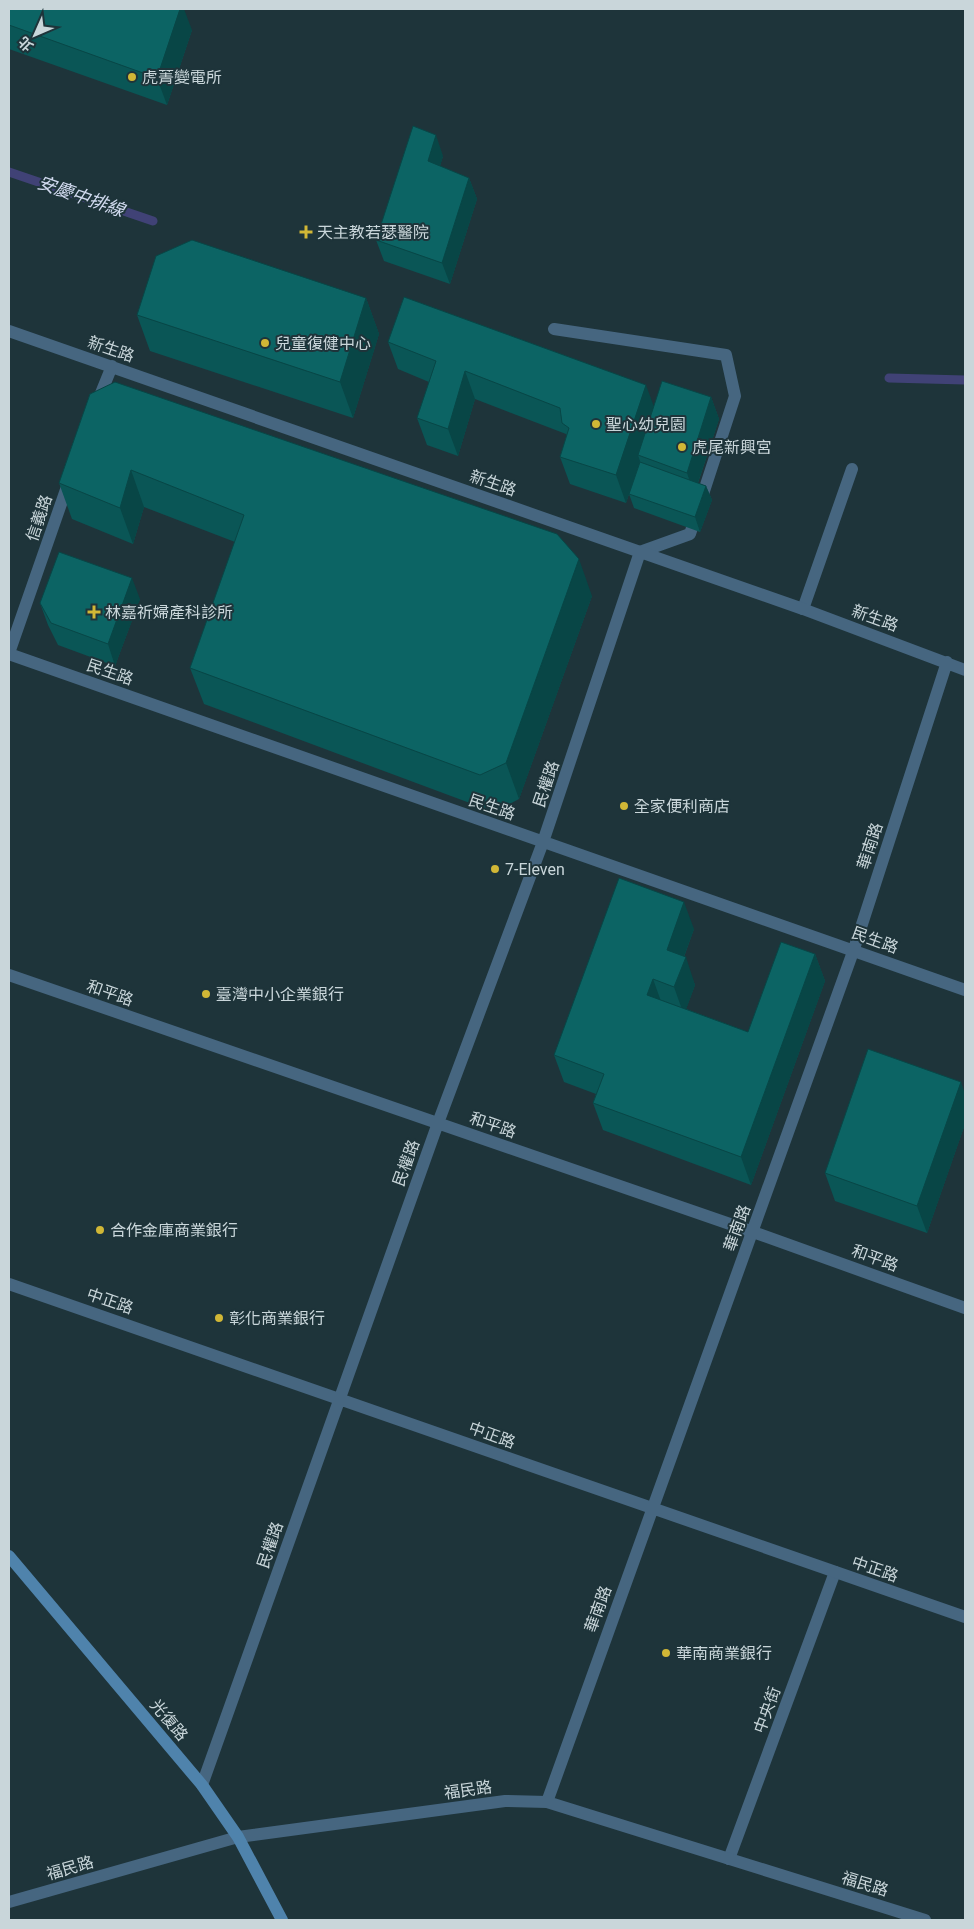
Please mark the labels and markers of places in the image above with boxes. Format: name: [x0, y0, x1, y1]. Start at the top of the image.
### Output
place label: 虎菁變電所: [142, 68, 222, 87]
marker: 虎菁變電所: [126, 71, 138, 83]
place label: 天主教若瑟醫院: [317, 223, 429, 242]
marker: 天主教若瑟醫院: [299, 225, 313, 239]
place label: 兒童復健中心: [275, 334, 371, 353]
marker: 兒童復健中心: [259, 337, 271, 349]
place label: 聖心幼兒園: [606, 415, 686, 434]
marker: 聖心幼兒園: [590, 418, 602, 430]
place label: 虎尾新興宮: [692, 438, 772, 457]
marker: 虎尾新興宮: [676, 441, 688, 453]
place label: 林嘉祈婦產科診所: [105, 603, 233, 622]
marker: 林嘉祈婦產科診所: [87, 605, 101, 619]
place label: 全家便利商店: [634, 797, 730, 816]
marker: 全家便利商店: [618, 800, 630, 812]
place label: 7-Eleven: [505, 860, 565, 879]
marker: 7-Eleven: [489, 863, 501, 875]
place label: 臺灣中小企業銀行: [216, 985, 344, 1004]
marker: 臺灣中小企業銀行: [200, 988, 212, 1000]
place label: 合作金庫商業銀行: [110, 1221, 238, 1240]
marker: 合作金庫商業銀行: [94, 1224, 106, 1236]
place label: 彰化商業銀行: [229, 1309, 325, 1328]
marker: 彰化商業銀行: [213, 1312, 225, 1324]
place label: 華南商業銀行: [676, 1644, 772, 1663]
marker: 華南商業銀行: [660, 1647, 672, 1659]

